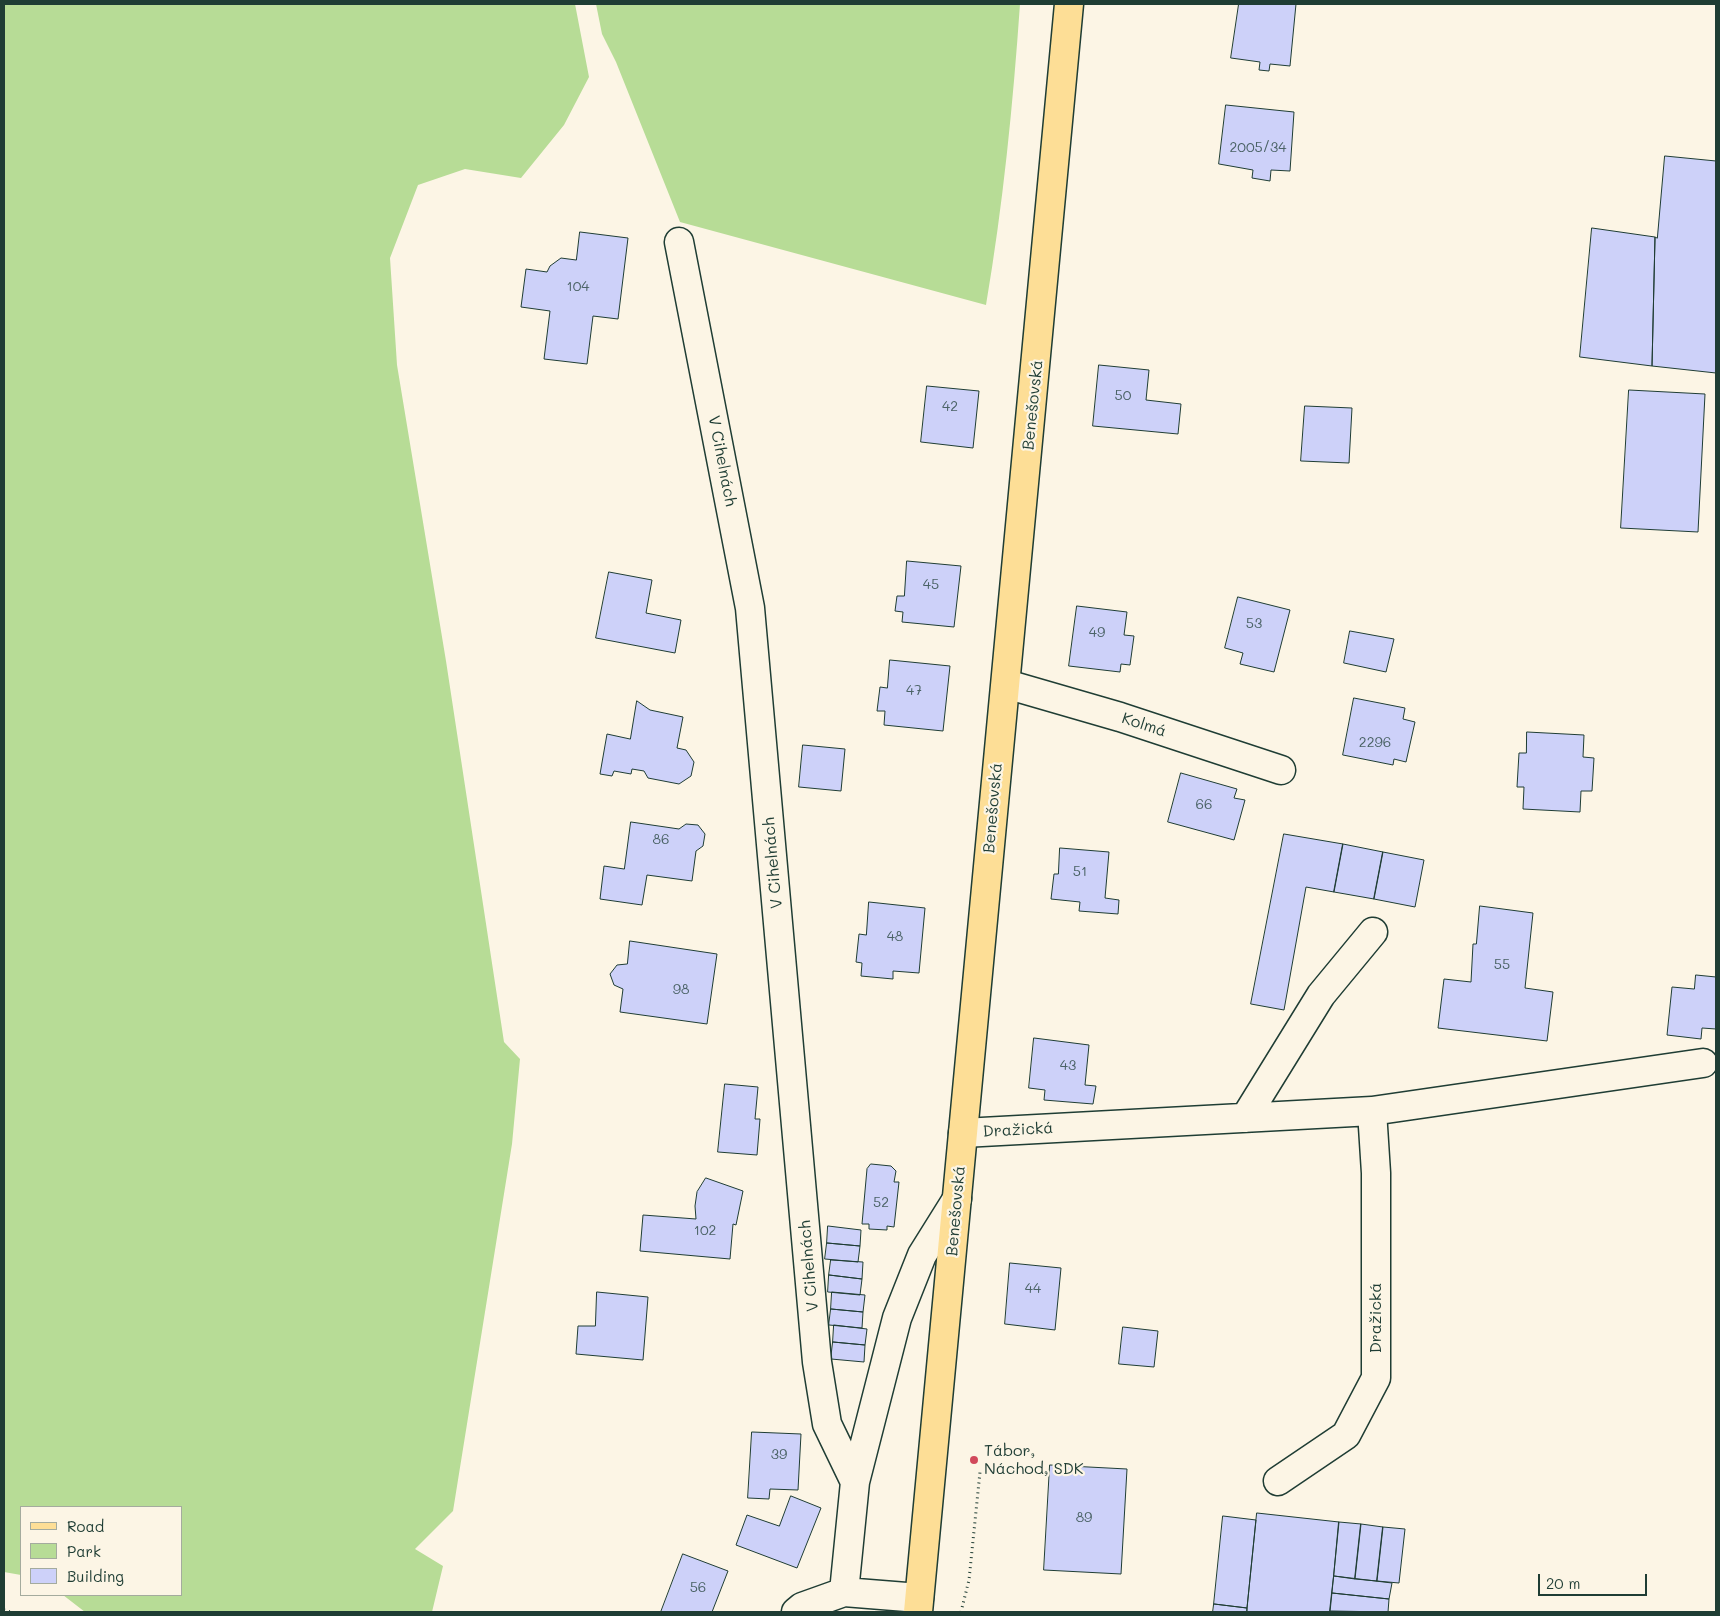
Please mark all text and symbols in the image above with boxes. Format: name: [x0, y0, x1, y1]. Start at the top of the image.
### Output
house number: 2005/34: [1229, 140, 1287, 156]
house number: 104: [566, 279, 590, 295]
street label: Benešovská: [1019, 359, 1047, 451]
house number: 50: [1115, 388, 1131, 404]
house number: 42: [942, 399, 958, 415]
street label: V Cihelnách: [704, 414, 740, 508]
house number: 45: [923, 577, 939, 593]
house number: 53: [1246, 616, 1262, 632]
house number: 49: [1089, 625, 1105, 641]
house number: 47: [906, 683, 922, 699]
street label: Kolmá: [1119, 709, 1169, 741]
house number: 2296: [1359, 735, 1391, 751]
street label: Benešovská: [979, 762, 1007, 854]
house number: 66: [1196, 797, 1212, 813]
street label: V Cihelnách: [759, 816, 787, 910]
house number: 86: [653, 832, 669, 848]
house number: 51: [1073, 864, 1087, 880]
house number: 48: [887, 929, 903, 945]
house number: 55: [1494, 957, 1510, 973]
house number: 98: [673, 982, 689, 998]
house number: 43: [1060, 1058, 1076, 1074]
street label: Dražická: [982, 1119, 1054, 1141]
street label: Benešovská: [942, 1165, 970, 1257]
house number: 52: [873, 1195, 889, 1211]
street label: V Cihelnách: [795, 1219, 823, 1313]
house number: 102: [694, 1223, 716, 1239]
house number: 44: [1025, 1281, 1041, 1297]
street label: Dražická: [1366, 1283, 1386, 1353]
place label: Tábor, Náchod, SDK: [984, 1441, 1083, 1479]
house number: 39: [771, 1447, 787, 1463]
marker: Tábor, Náchod, SDK: [968, 1454, 980, 1466]
legend: [20, 1506, 182, 1596]
house number: 89: [1076, 1510, 1092, 1526]
text: Road: [67, 1516, 104, 1536]
text: Park: [67, 1541, 101, 1561]
scale bar: [1540, 1564, 1649, 1596]
text: Building: [67, 1566, 124, 1586]
text: 20 m: [1546, 1573, 1580, 1593]
house number: 56: [690, 1580, 706, 1596]

